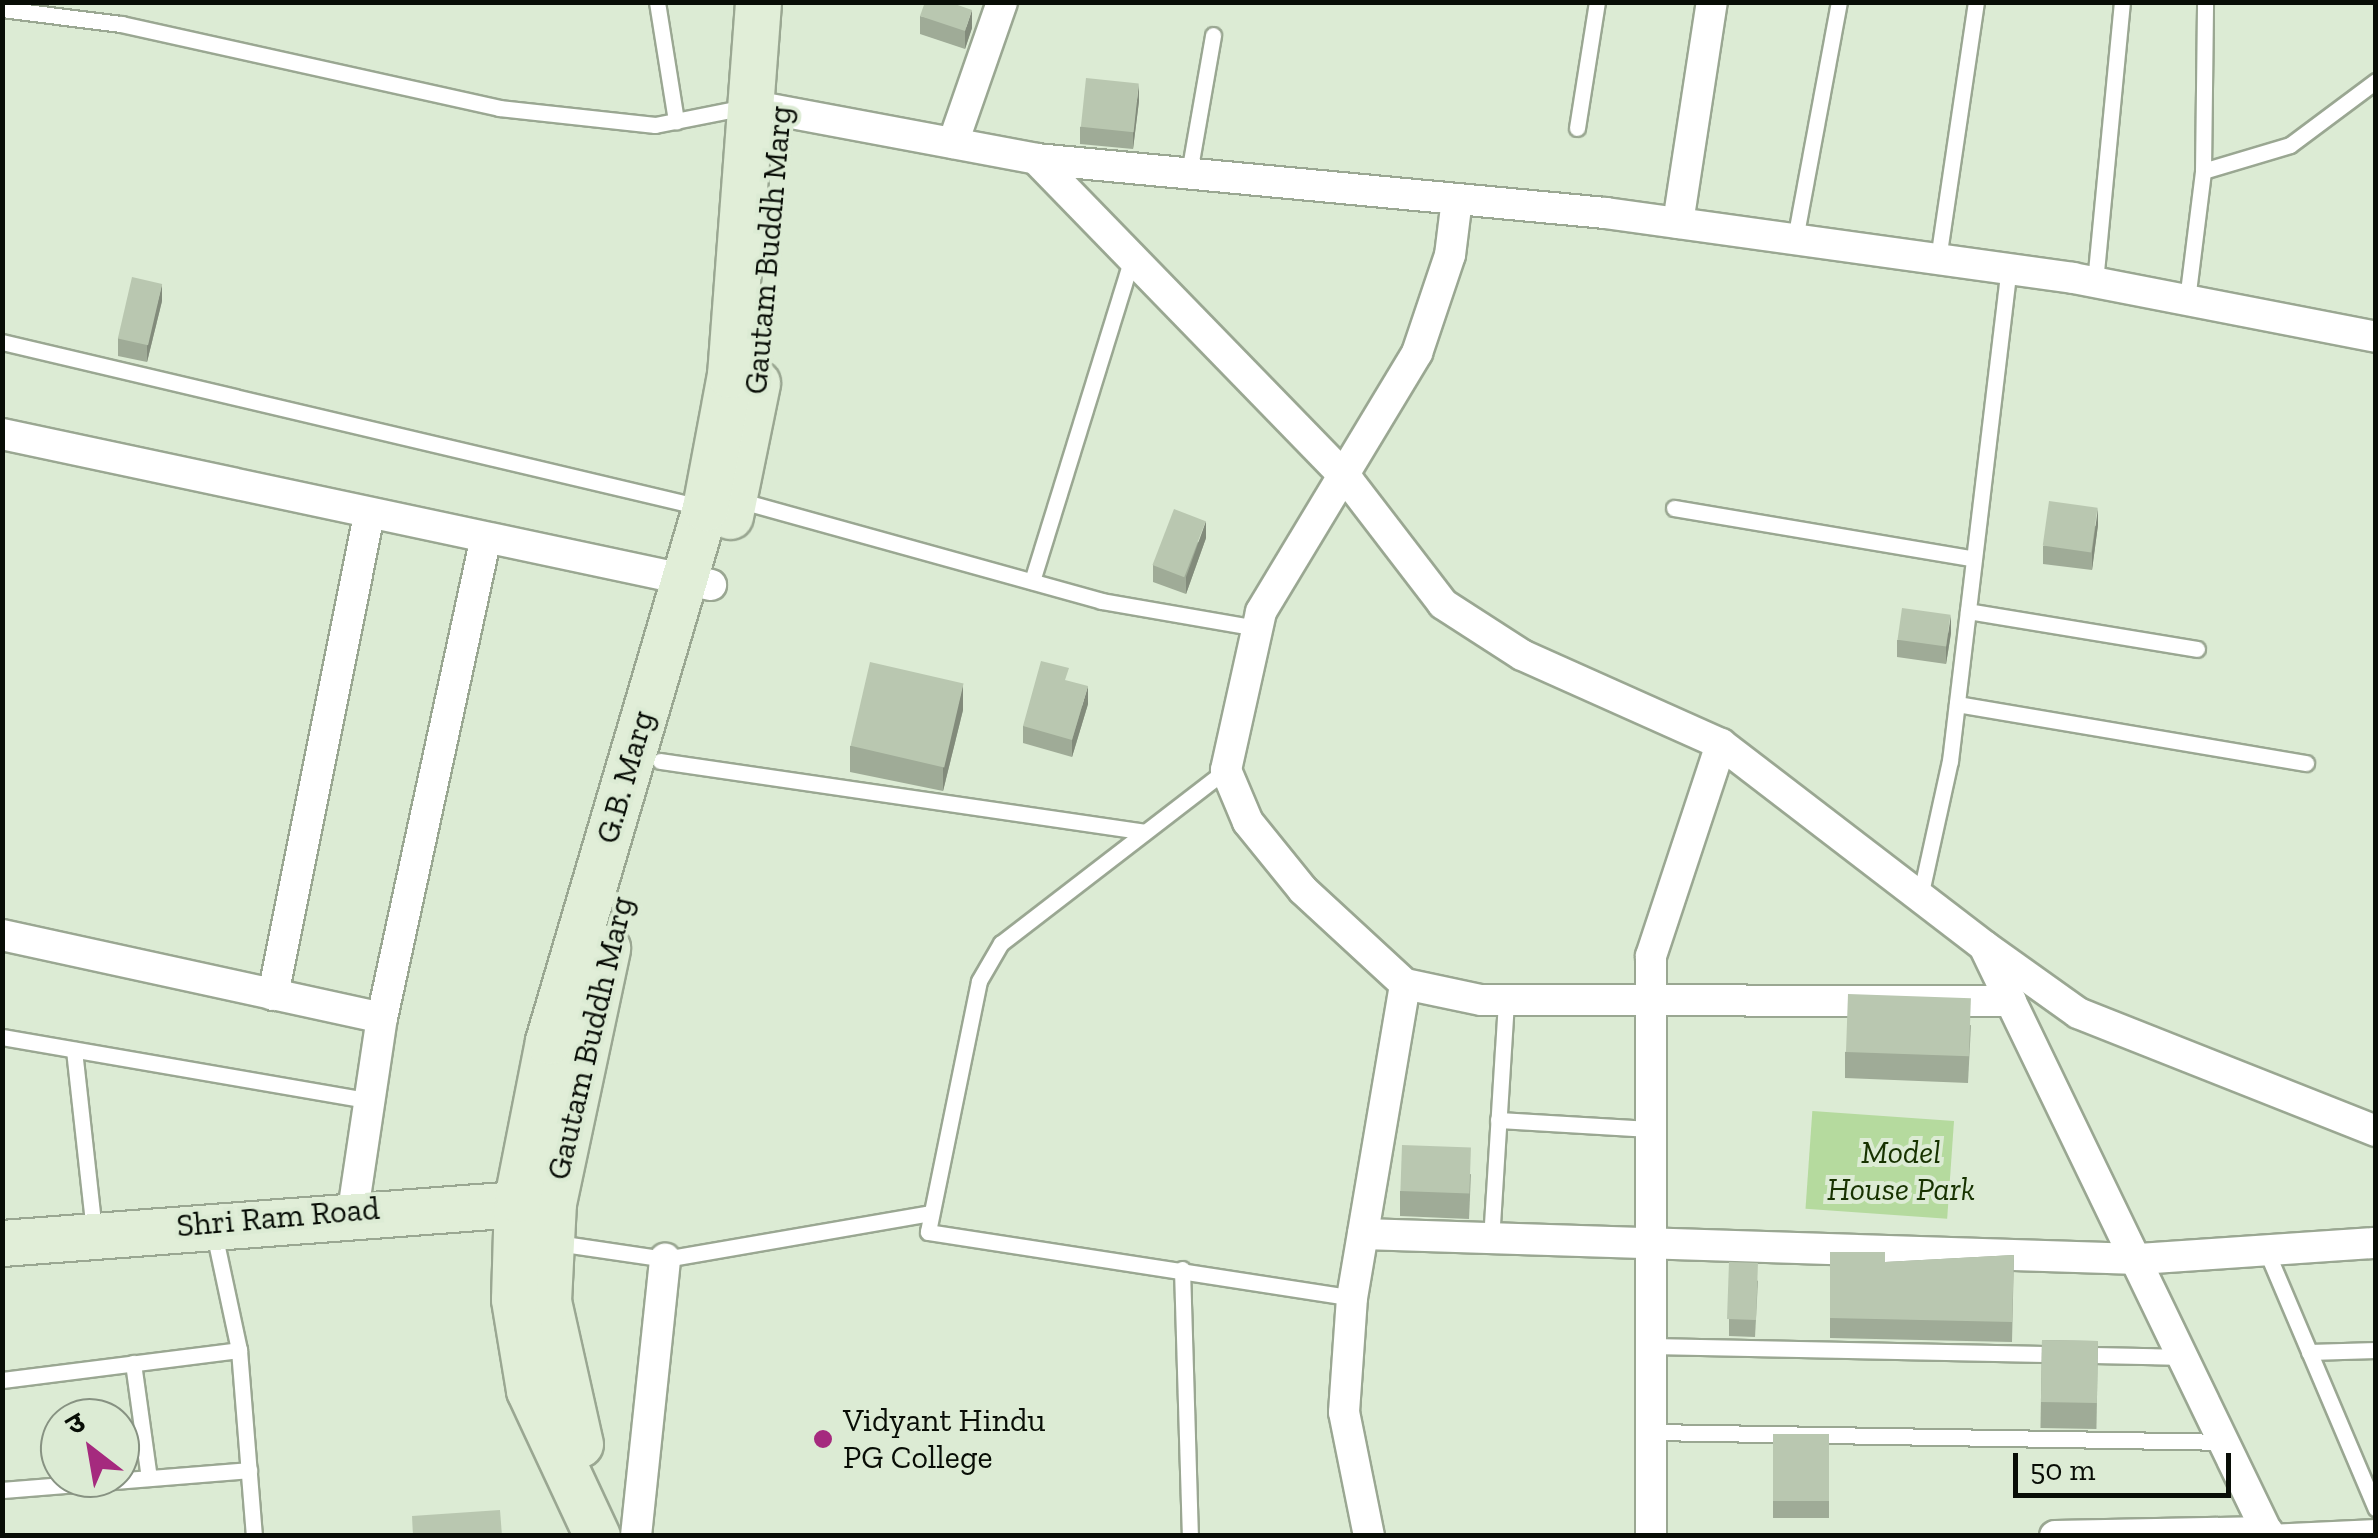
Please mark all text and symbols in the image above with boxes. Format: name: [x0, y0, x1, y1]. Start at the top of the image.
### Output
street label: Gautam Buddh Marg: [736, 104, 800, 396]
street label: G.B. Marg: [588, 706, 662, 848]
street label: Gautam Buddh Marg: [539, 893, 641, 1183]
park label: Model House Park: [1827, 1134, 1975, 1209]
street label: Shri Ram Road: [175, 1189, 381, 1245]
north arrow: [40, 1398, 140, 1498]
place label: Vidyant Hindu PG College: [843, 1402, 1046, 1477]
text: उ: [60, 1405, 91, 1442]
marker: Vidyant Hindu PG College: [812, 1428, 834, 1450]
scale bar: [2018, 1433, 2236, 1495]
text: 50 m: [2030, 1452, 2095, 1488]

